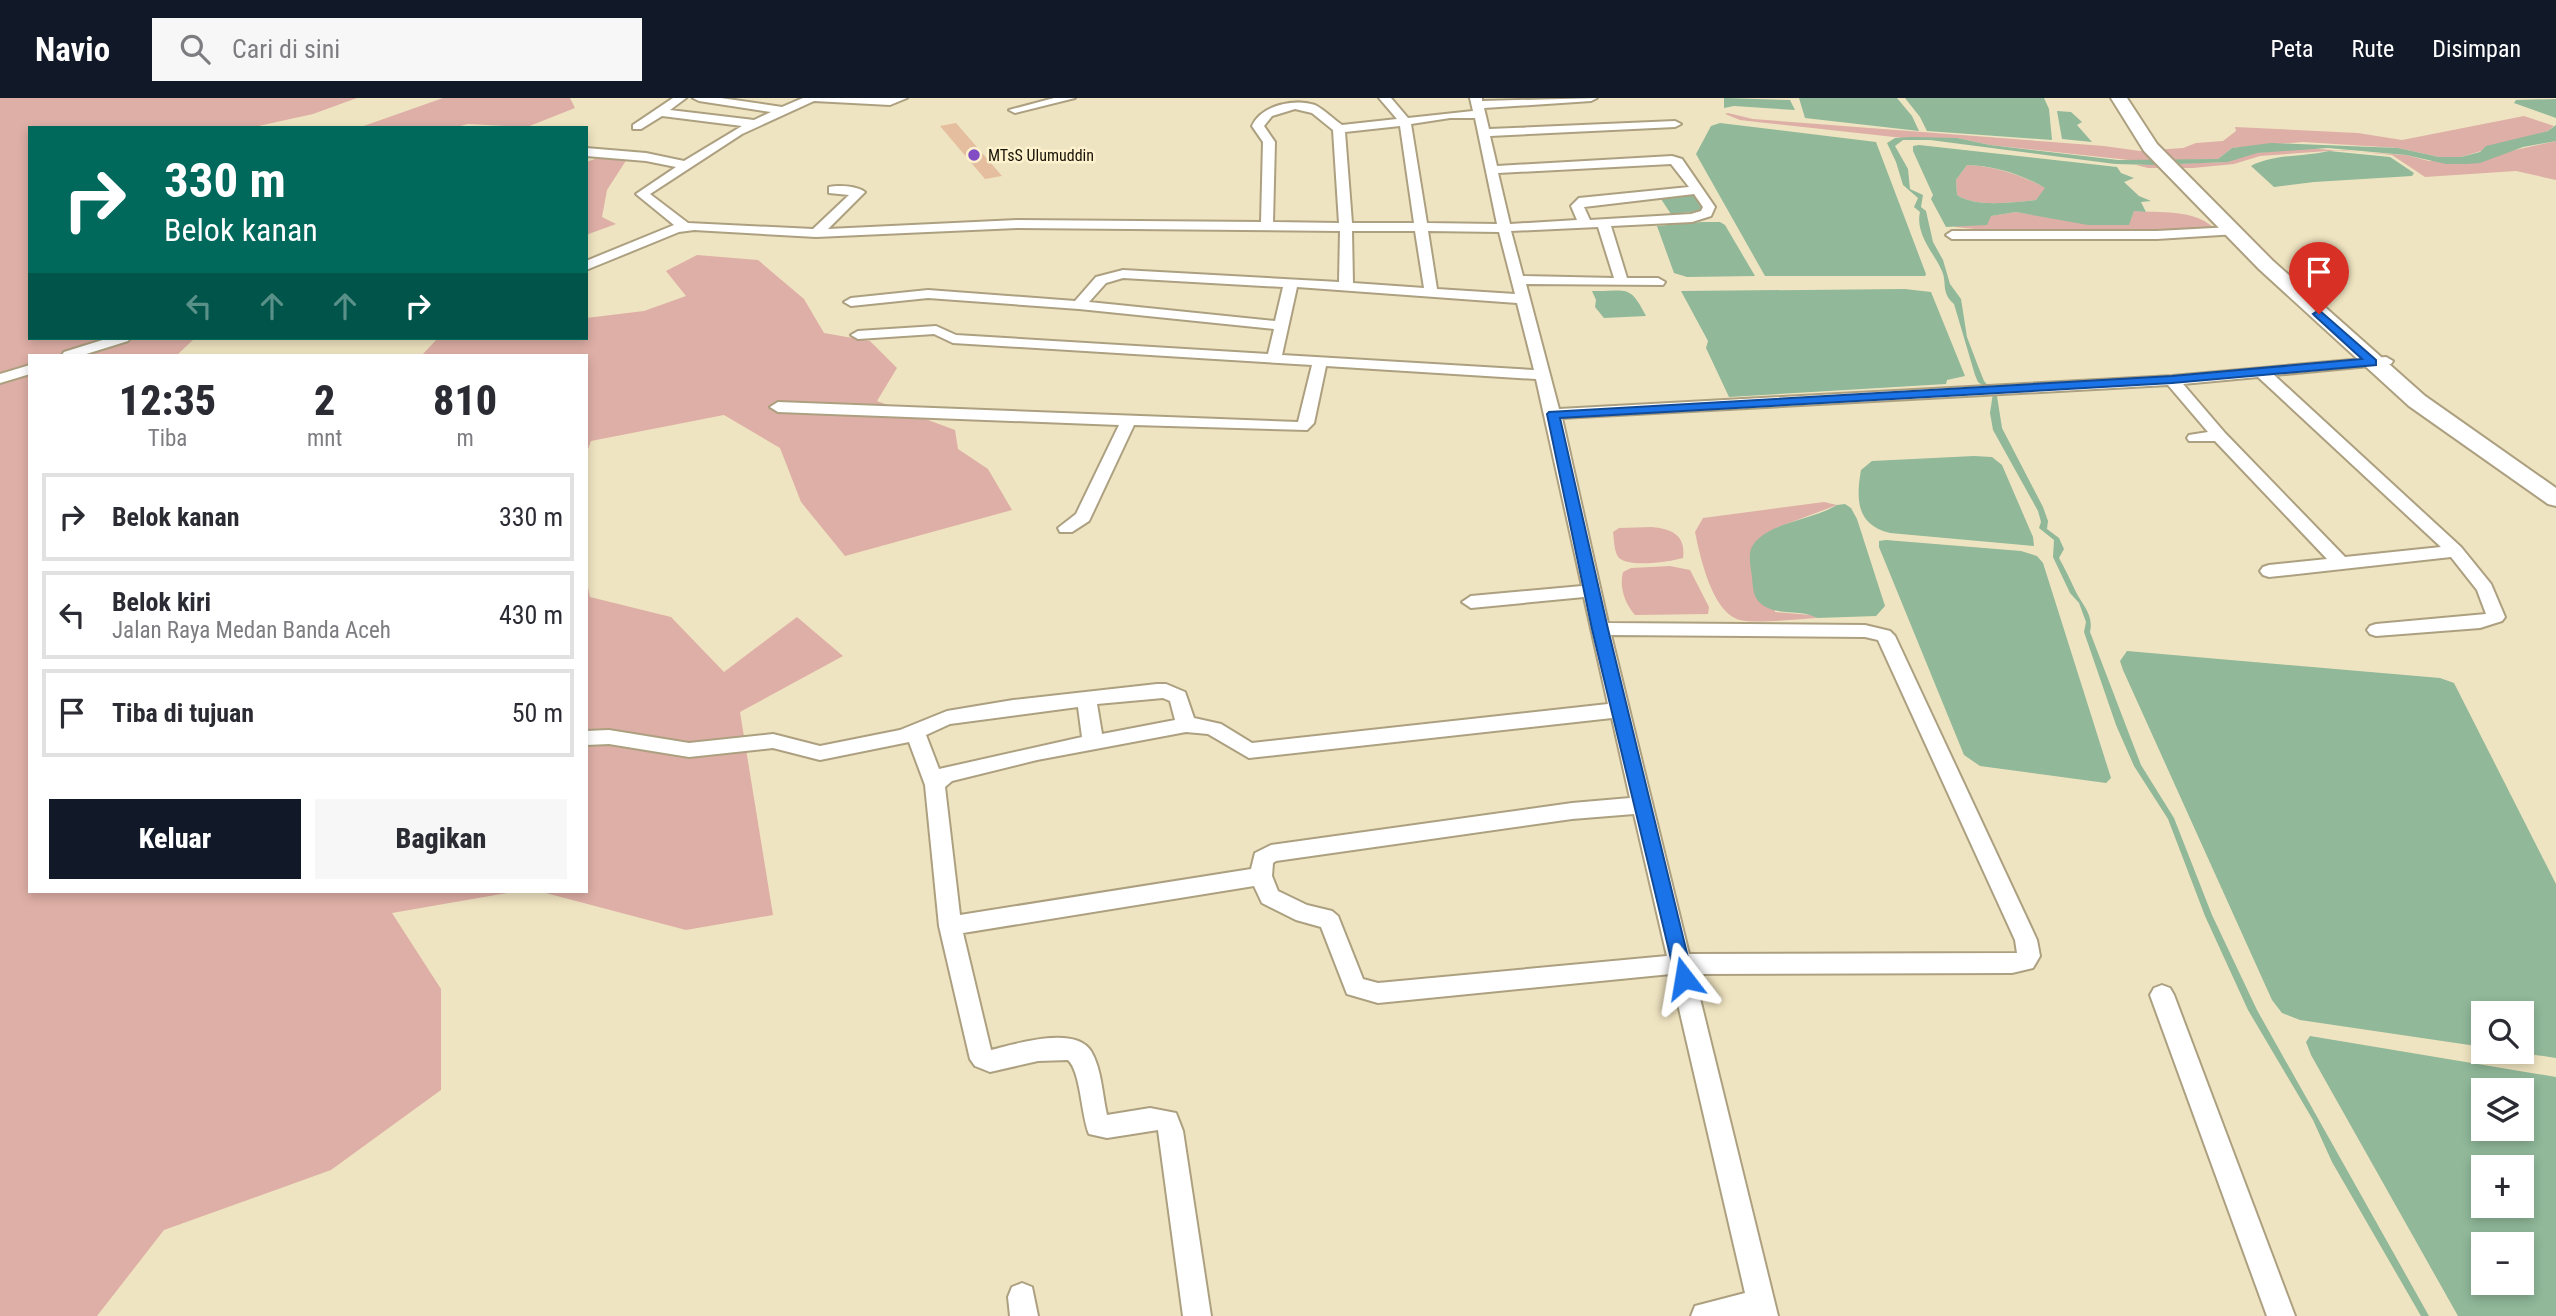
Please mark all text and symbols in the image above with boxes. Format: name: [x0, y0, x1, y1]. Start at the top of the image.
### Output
search box: [152, 18, 642, 81]
text: Navio: [35, 30, 110, 69]
icon: search: [176, 30, 214, 68]
text: Cari di sini: [232, 34, 340, 64]
text: Peta: [2271, 35, 2314, 63]
text: Rute: [2352, 35, 2394, 63]
text: Disimpan: [2432, 35, 2521, 63]
place label: MTsS Ulumuddin: [988, 146, 1094, 165]
marker: MTsS Ulumuddin: [966, 147, 982, 163]
text: 330 m: [164, 152, 286, 209]
icon: right: [49, 154, 140, 245]
text: Belok kanan: [164, 211, 318, 249]
pin: [2289, 242, 2349, 314]
icon: arrive: [2300, 253, 2338, 291]
icon: left: [180, 287, 218, 325]
icon: ahead: [253, 287, 291, 325]
icon: ahead: [326, 287, 364, 325]
icon: right: [399, 287, 437, 325]
text: 12:35: [119, 376, 216, 425]
text: 2: [314, 376, 335, 425]
text: 810: [433, 376, 497, 425]
text: Tiba: [148, 425, 187, 452]
text: mnt: [307, 425, 342, 452]
text: m: [456, 425, 474, 452]
icon: right: [53, 498, 91, 536]
text: Belok kanan: [112, 502, 239, 532]
text: 330 m: [499, 502, 563, 532]
text: Belok kiri: [112, 587, 211, 617]
icon: left: [53, 596, 91, 634]
text: 430 m: [499, 600, 563, 630]
text: Jalan Raya Medan Banda Aceh: [112, 617, 391, 644]
icon: arrive: [53, 694, 91, 732]
text: Tiba di tujuan: [112, 698, 254, 728]
text: 50 m: [512, 698, 563, 728]
button: Keluar: [49, 799, 301, 879]
button: Bagikan: [315, 799, 567, 879]
position arrow: [1647, 941, 1721, 1015]
map controls: [2471, 1001, 2534, 1295]
button: search: [2471, 1001, 2534, 1064]
button: layers: [2471, 1078, 2534, 1141]
button: +: [2471, 1155, 2534, 1218]
button: −: [2471, 1232, 2534, 1295]

